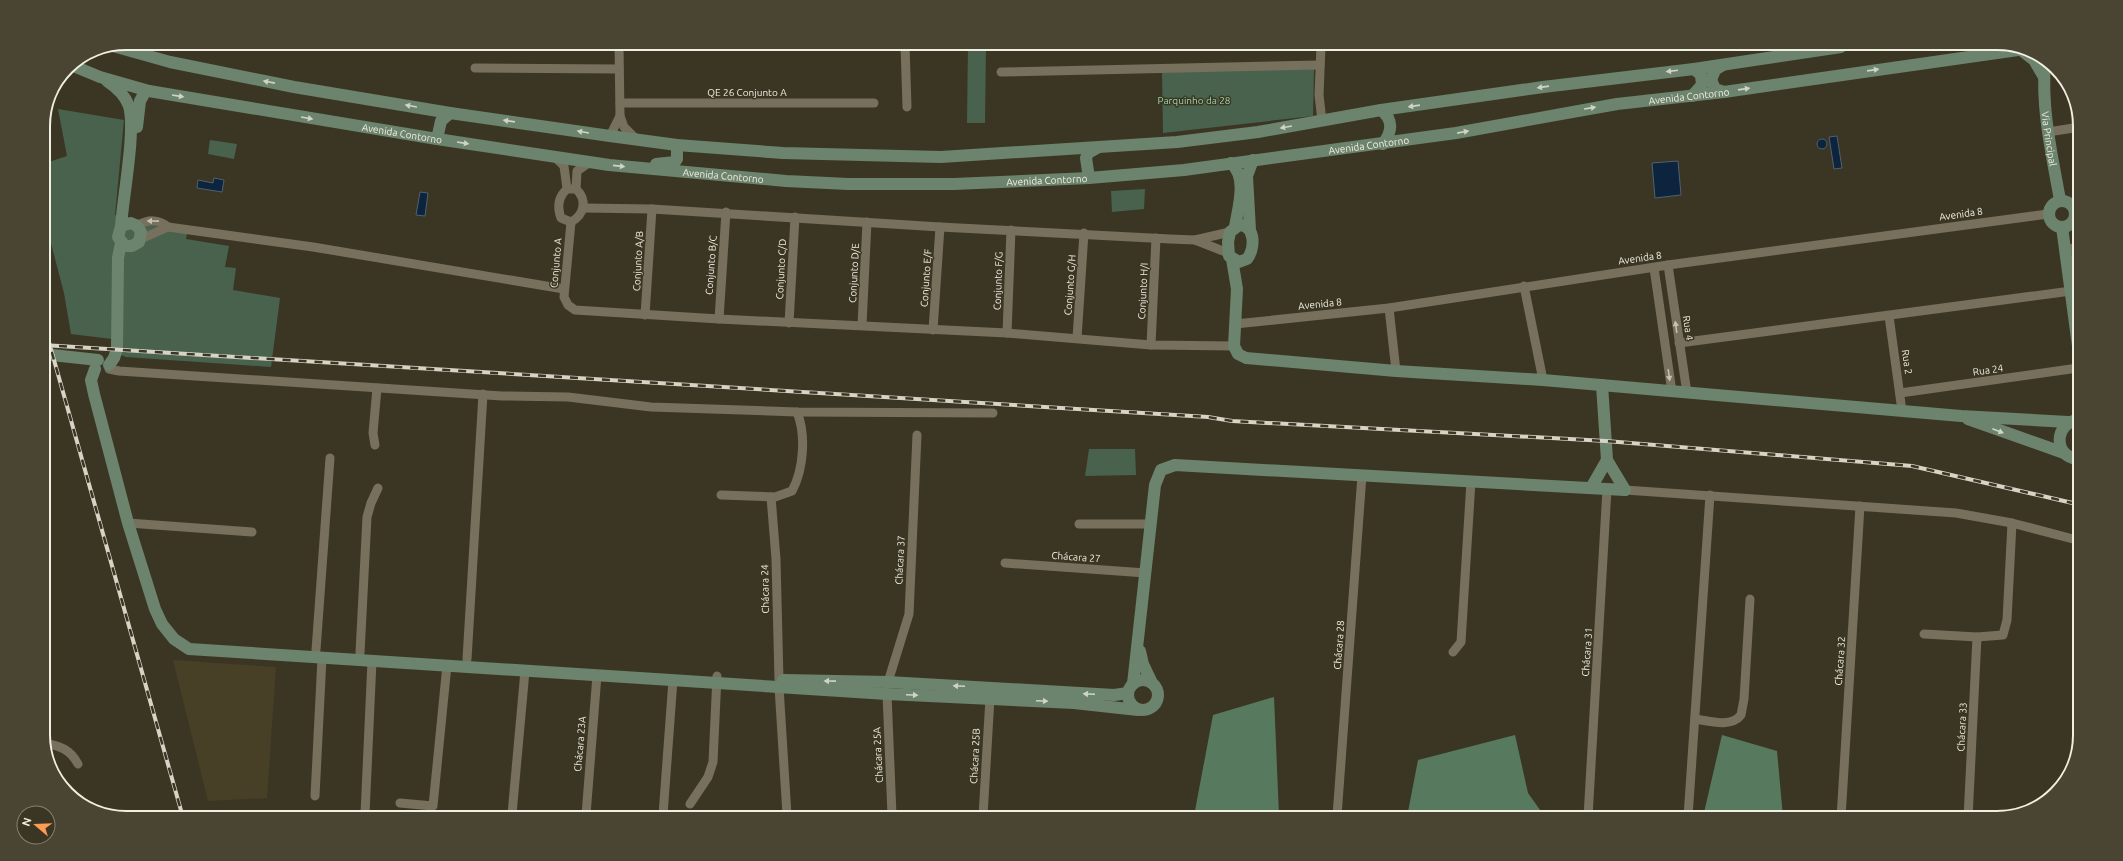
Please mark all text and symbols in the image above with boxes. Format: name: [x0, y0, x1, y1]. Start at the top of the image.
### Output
one-way arrow: [1867, 67, 1879, 74]
one-way arrow: [1666, 68, 1678, 75]
one-way arrow: [263, 79, 275, 85]
one-way arrow: [1537, 84, 1549, 90]
street label: Avenida Contorno: [1648, 86, 1730, 106]
one-way arrow: [1738, 86, 1751, 93]
street label: QE 26 Conjunto A: [707, 87, 787, 98]
one-way arrow: [172, 93, 185, 99]
park label: Parquinho da 28: [1158, 95, 1231, 106]
one-way arrow: [405, 103, 417, 109]
one-way arrow: [1408, 103, 1420, 109]
one-way arrow: [1584, 105, 1597, 111]
street label: Via Principal: [2040, 111, 2059, 167]
one-way arrow: [301, 115, 313, 121]
one-way arrow: [503, 118, 515, 124]
street label: Avenida Contorno: [361, 121, 443, 145]
one-way arrow: [1280, 124, 1292, 130]
one-way arrow: [1457, 128, 1469, 134]
one-way arrow: [577, 129, 589, 135]
street label: Avenida Contorno: [1328, 134, 1410, 156]
one-way arrow: [457, 140, 469, 146]
one-way arrow: [613, 163, 625, 170]
street label: Avenida Contorno: [682, 166, 764, 184]
street label: Avenida Contorno: [1006, 173, 1088, 187]
street label: Avenida 8: [1939, 205, 1984, 222]
one-way arrow: [146, 218, 159, 224]
street label: Conjunto A/B: [631, 231, 645, 291]
street label: Conjunto B/C: [703, 235, 719, 295]
street label: Conjunto A: [548, 237, 564, 288]
street label: Conjunto C/D: [774, 239, 788, 299]
street label: Conjunto D/E: [847, 243, 861, 303]
street label: Conjunto E/F: [918, 249, 934, 307]
street label: Avenida 8: [1618, 249, 1663, 266]
street label: Conjunto F/G: [991, 252, 1005, 310]
street label: Conjunto G/H: [1062, 254, 1078, 316]
street label: Conjunto H/I: [1136, 262, 1150, 320]
street label: Avenida 8: [1298, 296, 1343, 312]
street label: Rua 4: [1681, 315, 1695, 342]
one-way arrow: [1673, 321, 1679, 333]
street label: Rua 2: [1900, 349, 1914, 375]
street label: Rua 24: [1972, 362, 2004, 378]
one-way arrow: [1666, 369, 1672, 381]
one-way arrow: [1992, 428, 2004, 434]
street label: Chácara 37: [893, 535, 907, 585]
street label: Chácara 27: [1051, 550, 1101, 564]
street label: Chácara 24: [759, 564, 771, 614]
street label: Chácara 28: [1332, 620, 1346, 670]
street label: Chácara 31: [1580, 627, 1594, 677]
street label: Chácara 32: [1833, 636, 1847, 686]
one-way arrow: [823, 678, 836, 684]
one-way arrow: [953, 683, 965, 690]
one-way arrow: [1083, 690, 1095, 697]
one-way arrow: [906, 692, 918, 699]
one-way arrow: [1036, 698, 1048, 705]
street label: Chácara 33: [1955, 702, 1969, 752]
street label: Chácara 23A: [572, 715, 588, 772]
street label: Chácara 25A: [871, 726, 885, 783]
street label: Chácara 25B: [968, 728, 982, 784]
north arrow: [16, 805, 56, 845]
text: N: [20, 816, 34, 828]

